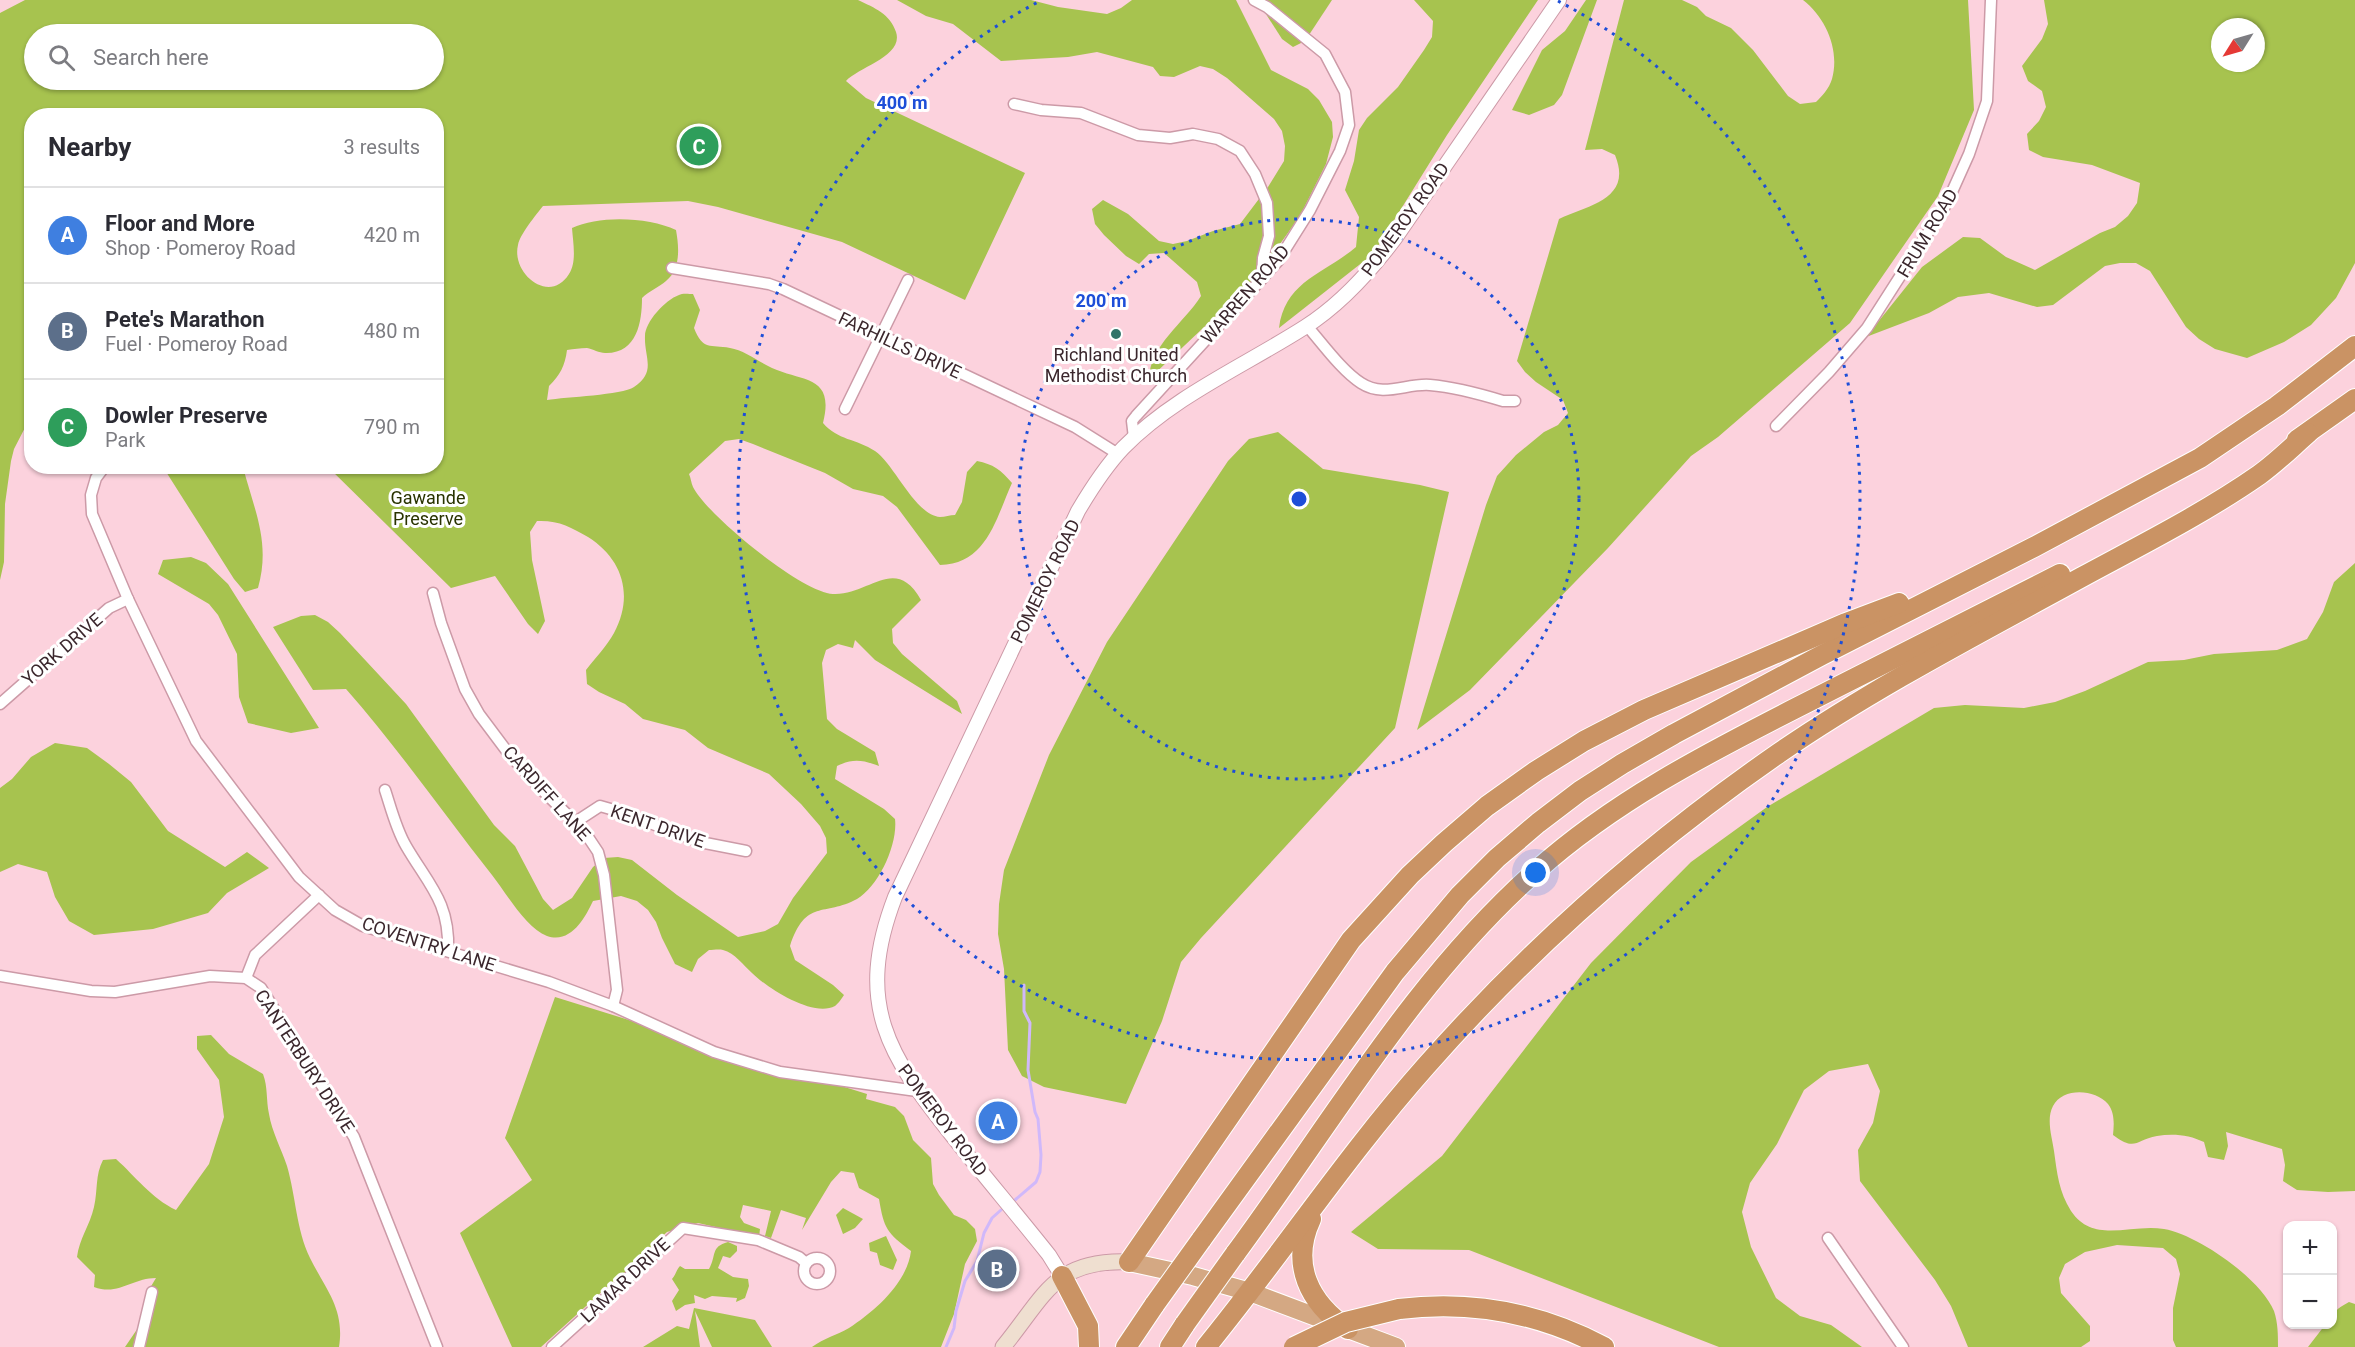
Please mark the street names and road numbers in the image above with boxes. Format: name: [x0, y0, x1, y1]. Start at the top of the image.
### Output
street label: POMEROY ROAD: [1357, 158, 1453, 280]
street label: FRUM ROAD: [1892, 185, 1962, 281]
street label: WARREN ROAD: [1196, 240, 1294, 348]
street label: FARHILLS DRIVE: [835, 307, 965, 383]
street label: POMEROY ROAD: [1006, 516, 1084, 646]
street label: YORK DRIVE: [18, 609, 106, 689]
street label: CARDIFF LANE: [499, 741, 595, 845]
street label: KENT DRIVE: [608, 800, 708, 852]
street label: COVENTRY LANE: [359, 912, 499, 976]
street label: CANTERBURY DRIVE: [251, 985, 359, 1137]
street label: POMEROY ROAD: [894, 1060, 992, 1180]
street label: LAMAR DRIVE: [576, 1233, 674, 1327]

